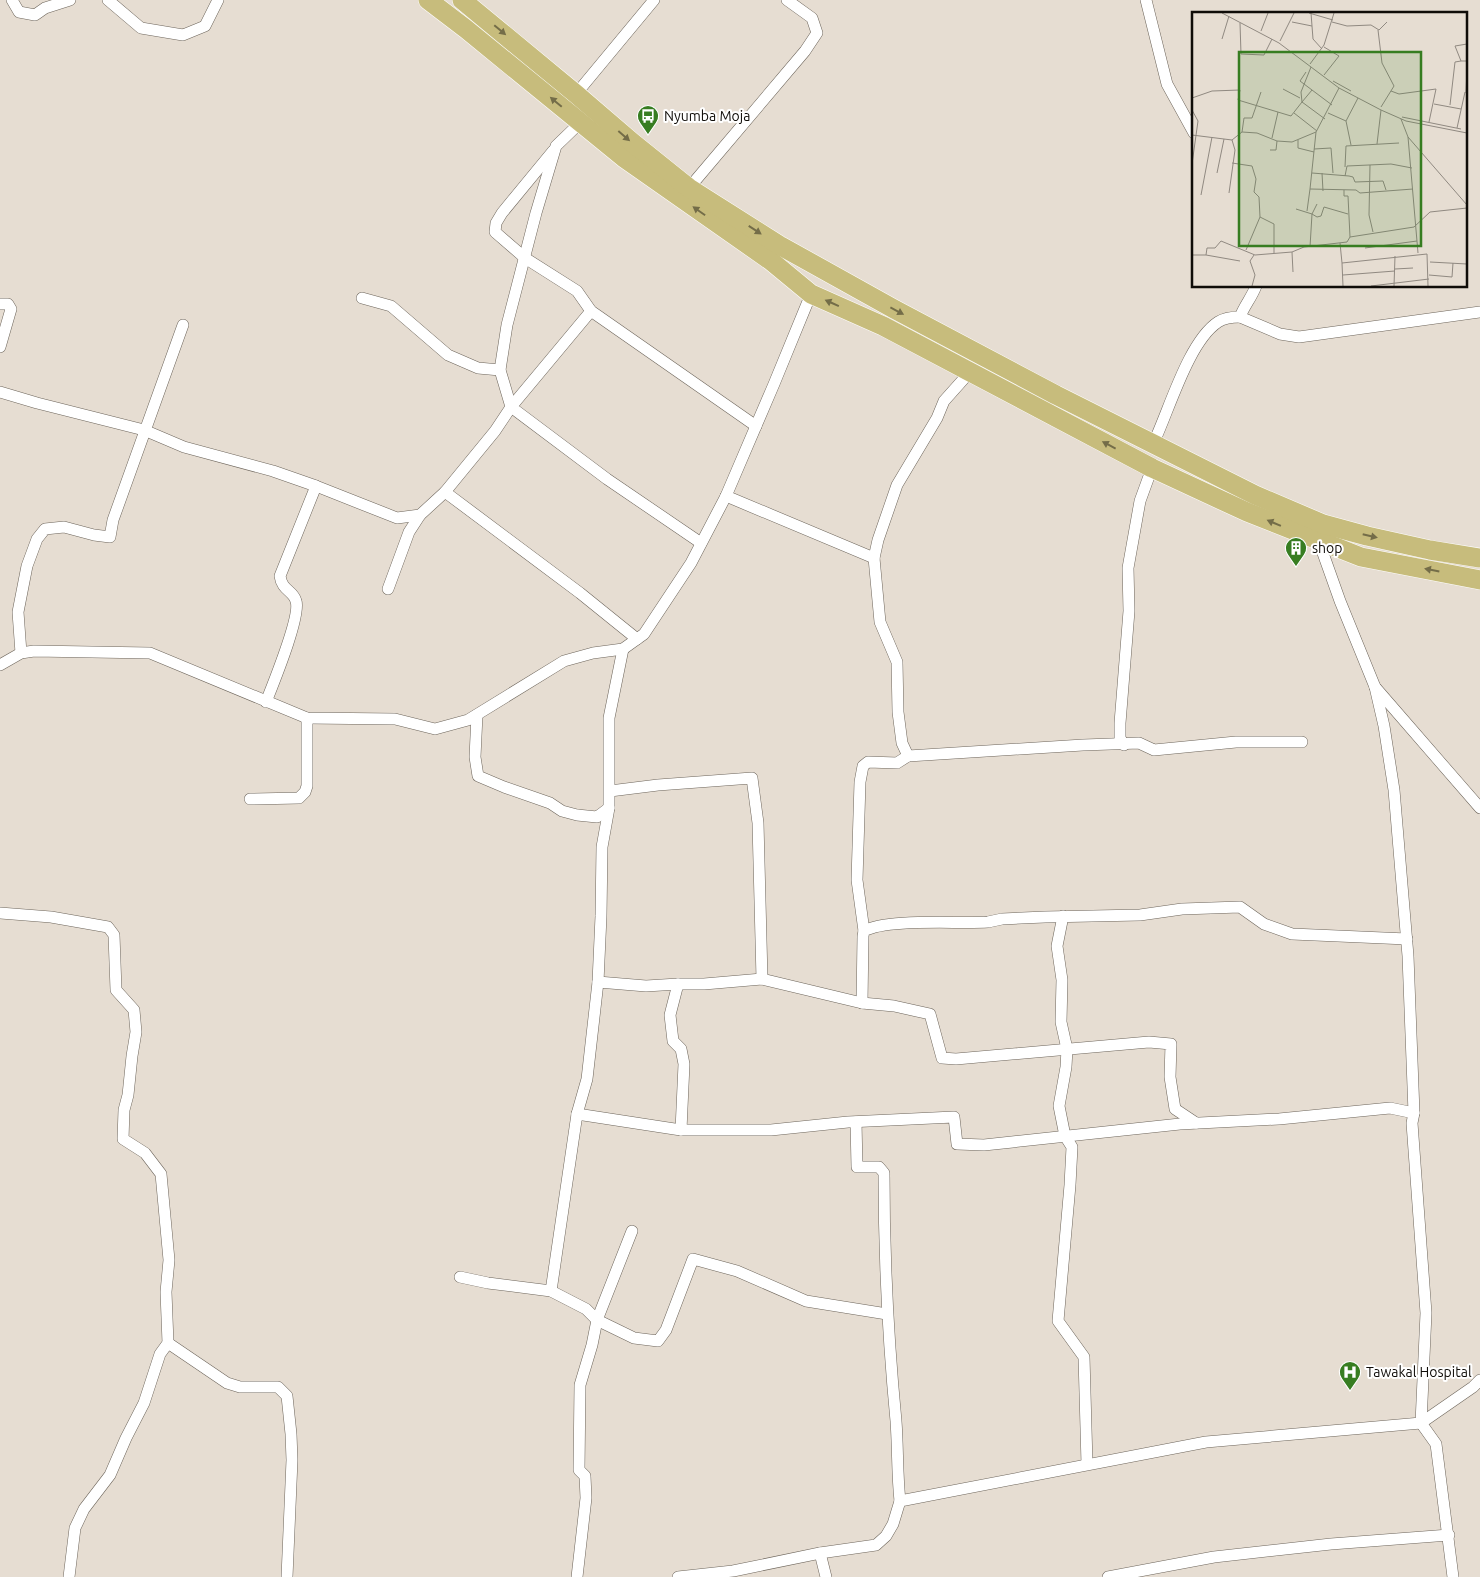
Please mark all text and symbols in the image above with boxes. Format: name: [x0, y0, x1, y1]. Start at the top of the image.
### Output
inset map: [1192, 12, 1468, 288]
one-way arrow: [493, 25, 506, 36]
one-way arrow: [549, 97, 562, 108]
bus stop icon: Nyumba Moja: [636, 104, 660, 135]
place label: Nyumba Moja: [664, 108, 750, 124]
one-way arrow: [617, 130, 630, 141]
one-way arrow: [692, 206, 706, 216]
one-way arrow: [749, 226, 762, 235]
one-way arrow: [825, 299, 839, 307]
one-way arrow: [889, 307, 904, 315]
one-way arrow: [1102, 441, 1116, 449]
one-way arrow: [1266, 519, 1281, 527]
one-way arrow: [1363, 532, 1378, 540]
building icon: shop: [1284, 536, 1308, 567]
place label: shop: [1312, 540, 1342, 556]
one-way arrow: [1424, 566, 1440, 574]
hospital icon: Tawakal Hospital: [1338, 1360, 1362, 1391]
place label: Tawakal Hospital: [1366, 1364, 1472, 1380]

